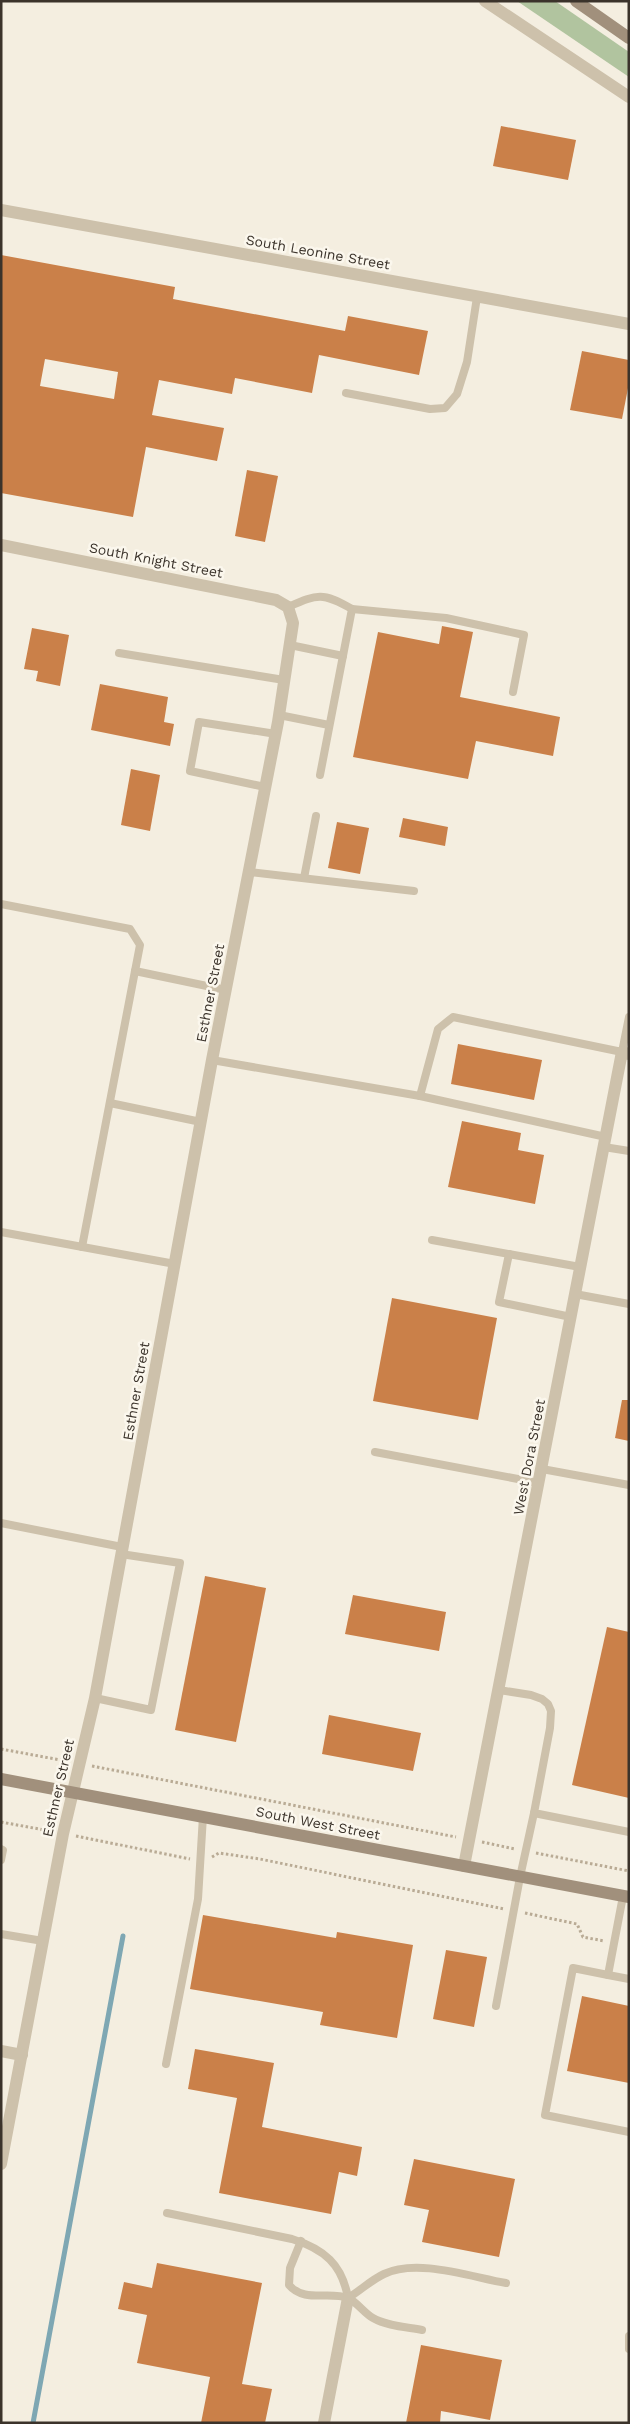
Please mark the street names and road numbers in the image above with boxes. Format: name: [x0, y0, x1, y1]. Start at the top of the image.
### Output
street label: South Leonine Street: [245, 231, 391, 273]
street label: South Knight Street: [88, 539, 224, 581]
street label: Esthner Street: [193, 942, 227, 1044]
street label: Esthner Street: [119, 1340, 153, 1442]
street label: West Dora Street: [510, 1398, 548, 1516]
street label: Esthner Street: [39, 1737, 77, 1838]
street label: South West Street: [255, 1803, 382, 1843]

